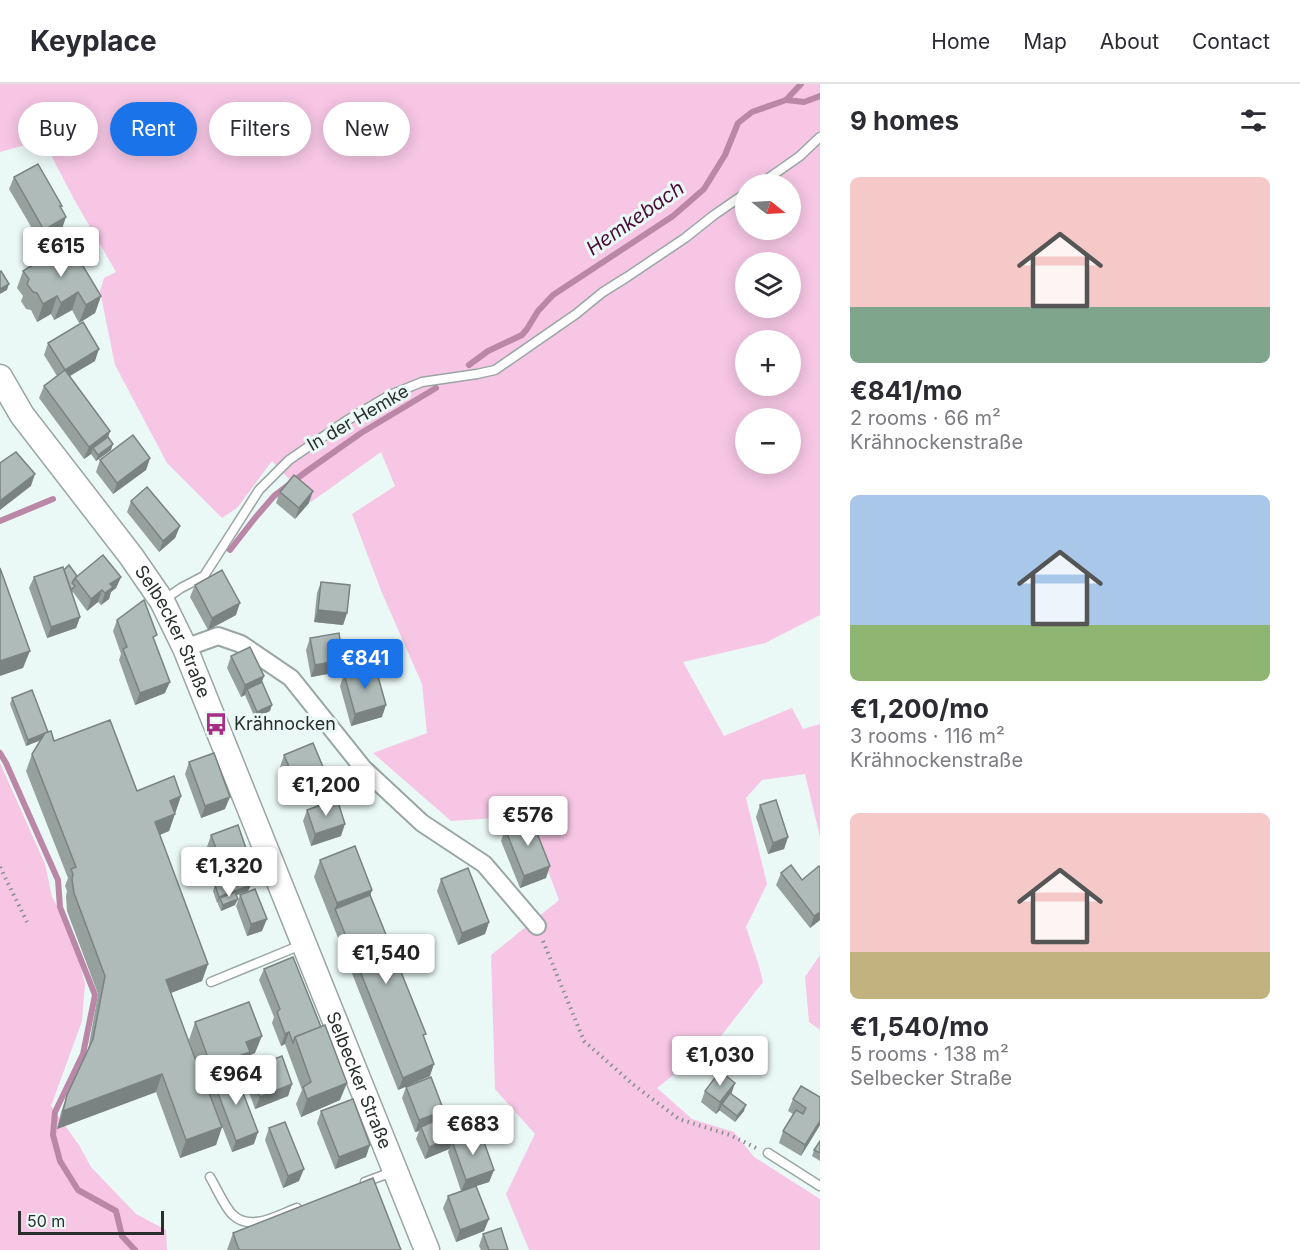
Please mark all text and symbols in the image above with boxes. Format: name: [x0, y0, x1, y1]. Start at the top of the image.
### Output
text: Keyplace: [30, 24, 157, 58]
text: Home: [931, 29, 990, 54]
text: Map: [1023, 29, 1067, 54]
text: About: [1100, 29, 1159, 54]
text: Contact: [1192, 29, 1270, 54]
chip: Buy: [18, 102, 98, 156]
chip: Rent: [110, 102, 197, 156]
chip: Filters: [209, 102, 311, 156]
chip: New: [323, 102, 410, 156]
icon: filters: [1237, 104, 1270, 137]
text: 9 homes: [850, 105, 959, 136]
north arrow: [735, 174, 801, 240]
map controls: [735, 174, 801, 474]
water label: Hemkebach: [582, 176, 688, 260]
icon: home: [1006, 216, 1114, 324]
pin: €615: [25, 227, 97, 278]
text: €615: [37, 234, 85, 258]
button: layers: [735, 252, 801, 318]
button: +: [735, 330, 801, 396]
text: €841/mo: [850, 375, 962, 406]
street label: In der Hemke: [303, 380, 412, 455]
text: 2 rooms · 66 m²: [850, 406, 1001, 430]
button: −: [735, 408, 801, 474]
text: Krähnockenstraße: [850, 430, 1023, 454]
icon: home: [1006, 534, 1114, 642]
street label: Selbecker Straße: [131, 561, 215, 701]
pin: €841: [329, 639, 401, 690]
text: €841: [341, 646, 389, 670]
text: €1,200/mo: [850, 693, 989, 724]
bus stop icon: Krähnocken: [203, 711, 229, 737]
place label: Krähnocken: [234, 713, 336, 734]
text: 3 rooms · 116 m²: [850, 724, 1005, 748]
text: Krähnockenstraße: [850, 748, 1023, 772]
pin: €1,200: [277, 766, 375, 817]
text: €1,200: [292, 773, 360, 797]
pin: €576: [492, 796, 564, 847]
text: €576: [503, 803, 553, 827]
pin: €1,320: [180, 847, 278, 898]
icon: home: [1006, 852, 1114, 960]
text: €1,320: [195, 854, 263, 878]
pin: €1,540: [337, 934, 435, 985]
text: €1,540: [352, 941, 420, 965]
street label: Selbecker Straße: [322, 1008, 396, 1152]
text: €1,540/mo: [850, 1011, 989, 1042]
pin: €1,030: [671, 1036, 769, 1087]
text: 5 rooms · 138 m²: [850, 1042, 1009, 1066]
text: €1,030: [686, 1043, 754, 1067]
pin: €964: [200, 1055, 272, 1106]
text: €964: [209, 1062, 263, 1086]
text: Selbecker Straße: [850, 1066, 1012, 1090]
pin: €683: [437, 1105, 509, 1156]
text: €683: [447, 1112, 499, 1136]
scale bar: [18, 1208, 164, 1236]
text: 50 m: [27, 1211, 65, 1231]

